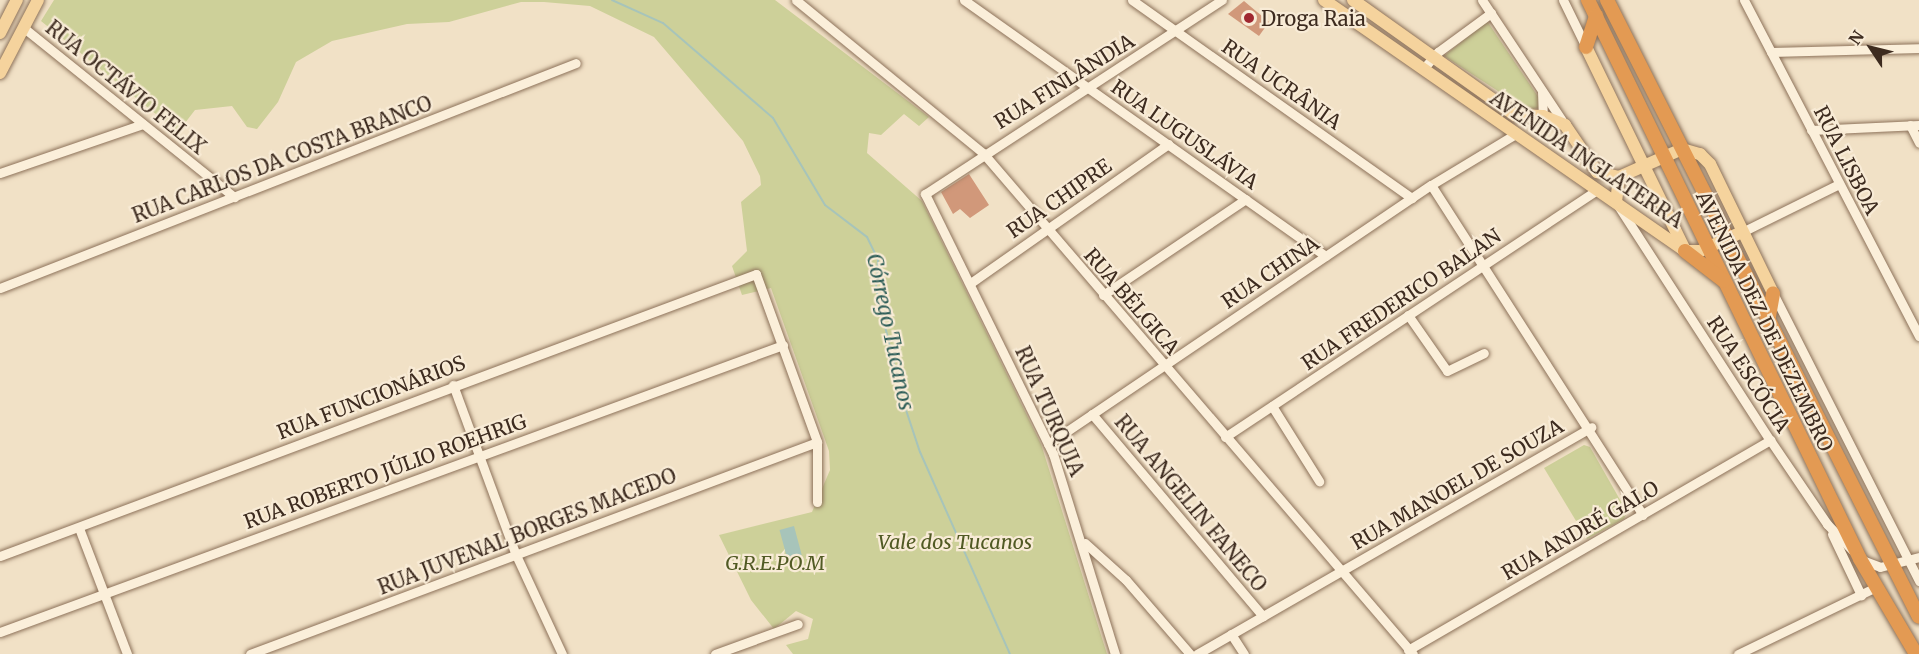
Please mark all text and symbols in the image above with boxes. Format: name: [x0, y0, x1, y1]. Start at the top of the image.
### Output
place label: Droga Raia: [1261, 6, 1366, 30]
marker: Droga Raia: [1242, 11, 1256, 25]
street label: RUA OCTÁVIO FELIX: [41, 15, 211, 159]
north arrow: [1841, 18, 1901, 78]
text: N: [1844, 27, 1868, 49]
street label: RUA FINLÂNDIA: [990, 28, 1138, 134]
street label: RUA UCRÂNIA: [1218, 34, 1346, 134]
street label: RUA LUGUSLÁVIA: [1107, 74, 1263, 194]
street label: AVENIDA INGLATERRA: [1486, 85, 1688, 233]
street label: RUA CARLOS DA COSTA BRANCO: [129, 91, 435, 227]
street label: RUA LISBOA: [1809, 102, 1885, 218]
street label: RUA CHIPRE: [1002, 153, 1116, 243]
street label: AVENIDA DEZ DE DEZEMBRO: [1691, 187, 1839, 455]
street label: RUA FREDERICO BALAN: [1297, 223, 1505, 375]
street label: RUA CHINA: [1217, 231, 1323, 313]
street label: RUA BÉLGICA: [1079, 243, 1185, 359]
water label: Córrego Tucanos: [861, 251, 919, 413]
street label: RUA ESCÓCIA: [1703, 311, 1795, 437]
street label: RUA TURQUIA: [1011, 342, 1089, 480]
street label: RUA FUNCIONÁRIOS: [274, 350, 468, 444]
street label: RUA ROBERTO JÚLIO ROEHRIG: [240, 409, 530, 533]
street label: RUA ANGELIN FANECO: [1110, 410, 1272, 596]
street label: RUA MANOEL DE SOUZA: [1347, 413, 1567, 555]
street label: RUA JUVENAL BORGES MACEDO: [374, 463, 680, 599]
street label: RUA ANDRÉ GALO: [1497, 475, 1663, 585]
park label: Vale dos Tucanos: [878, 529, 1032, 553]
park label: G.R.E.PO.M: [725, 550, 825, 574]

